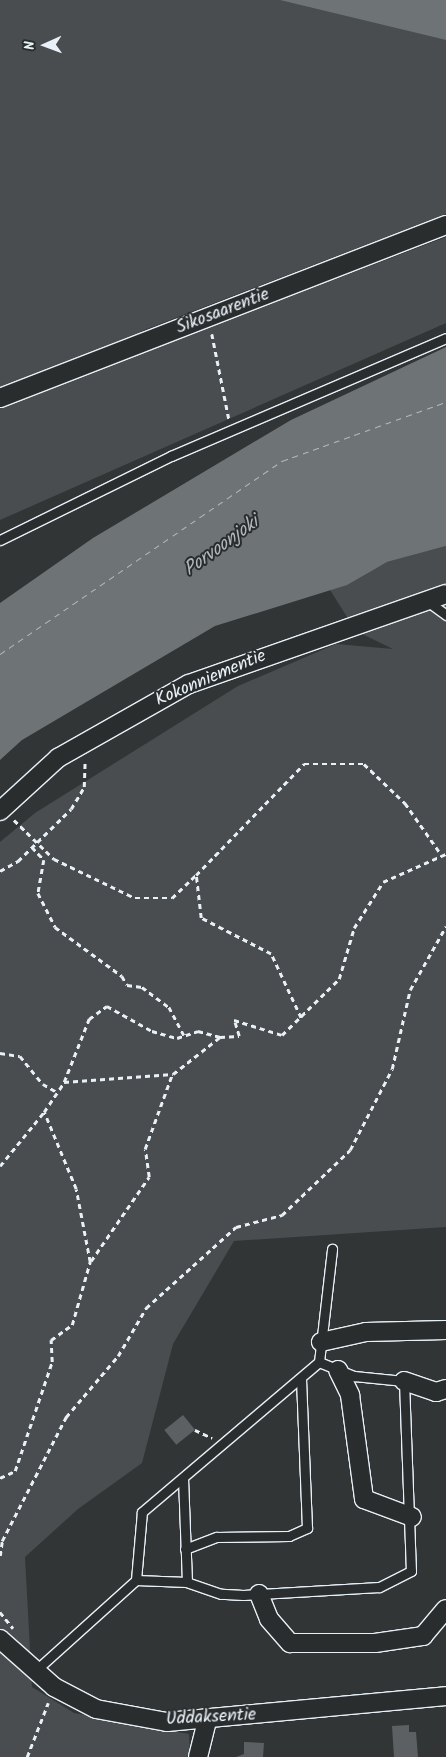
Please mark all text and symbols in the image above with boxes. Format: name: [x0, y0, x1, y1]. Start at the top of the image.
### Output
north arrow: [20, 20, 70, 70]
text: N: [19, 41, 41, 50]
street label: Sikosaarentie: [173, 284, 273, 340]
water label: Porvoonjoki: [180, 512, 264, 582]
street label: Kokonniementie: [152, 646, 270, 712]
street label: Uddaksentie: [165, 1705, 257, 1731]

